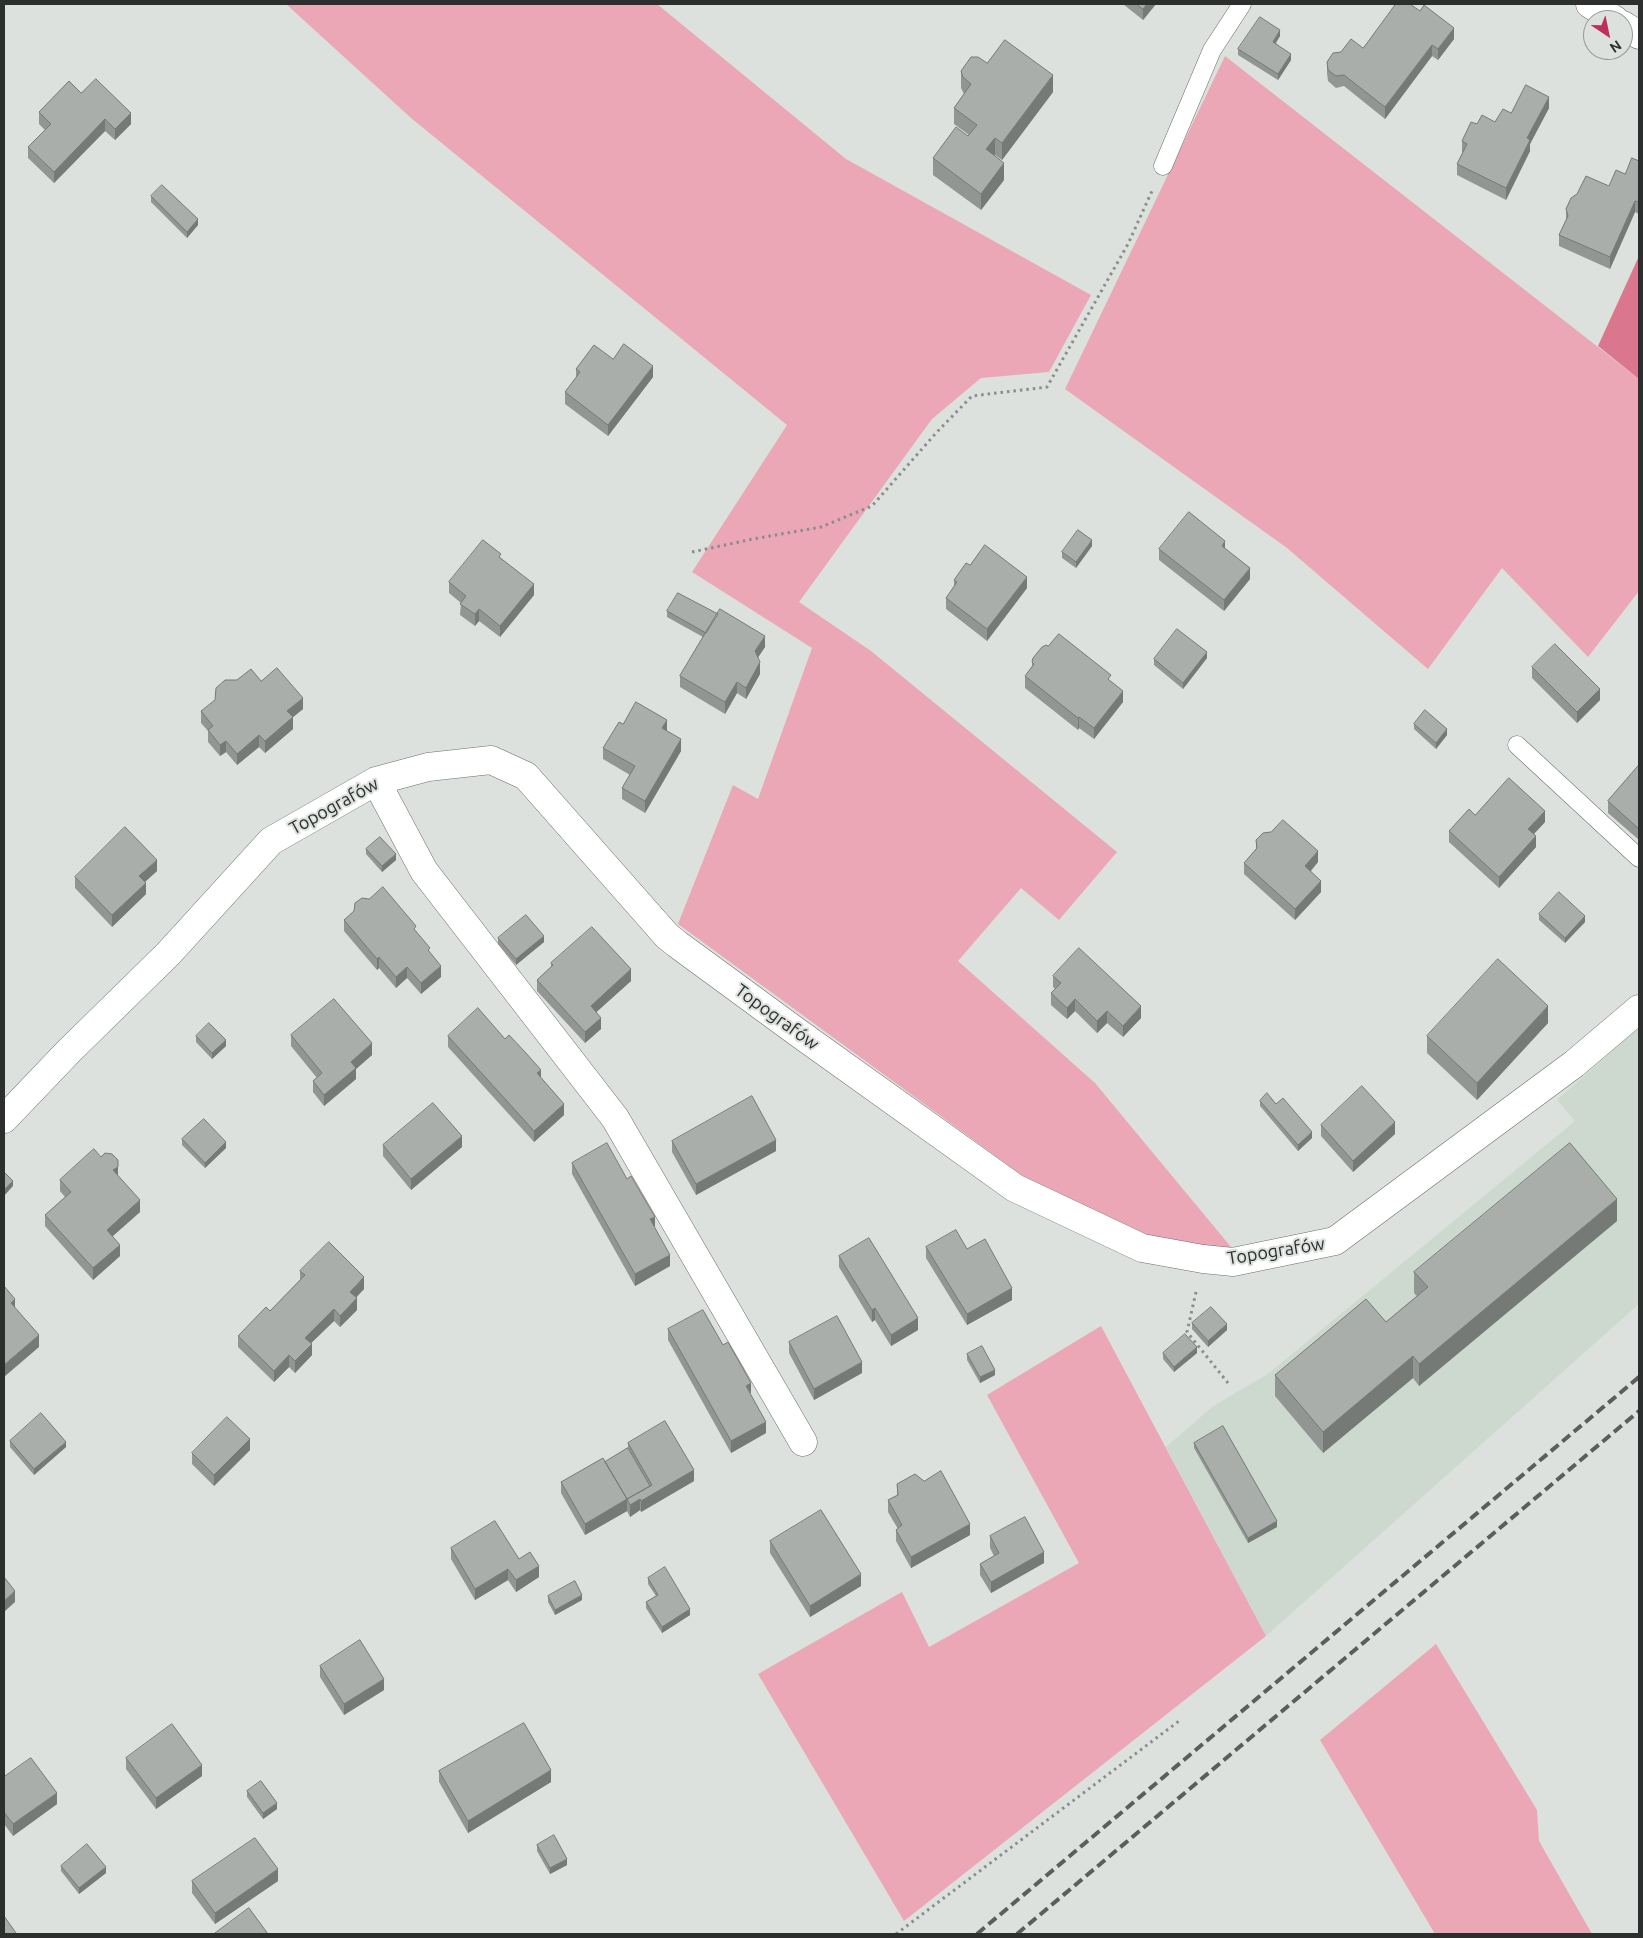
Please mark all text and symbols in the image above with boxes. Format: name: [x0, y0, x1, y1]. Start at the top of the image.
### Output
north arrow: [1583, 10, 1633, 60]
text: N: [1607, 37, 1625, 56]
street label: Topografów: [286, 773, 382, 839]
street label: Topografów: [731, 979, 823, 1055]
street label: Topografów: [1226, 1233, 1326, 1269]

